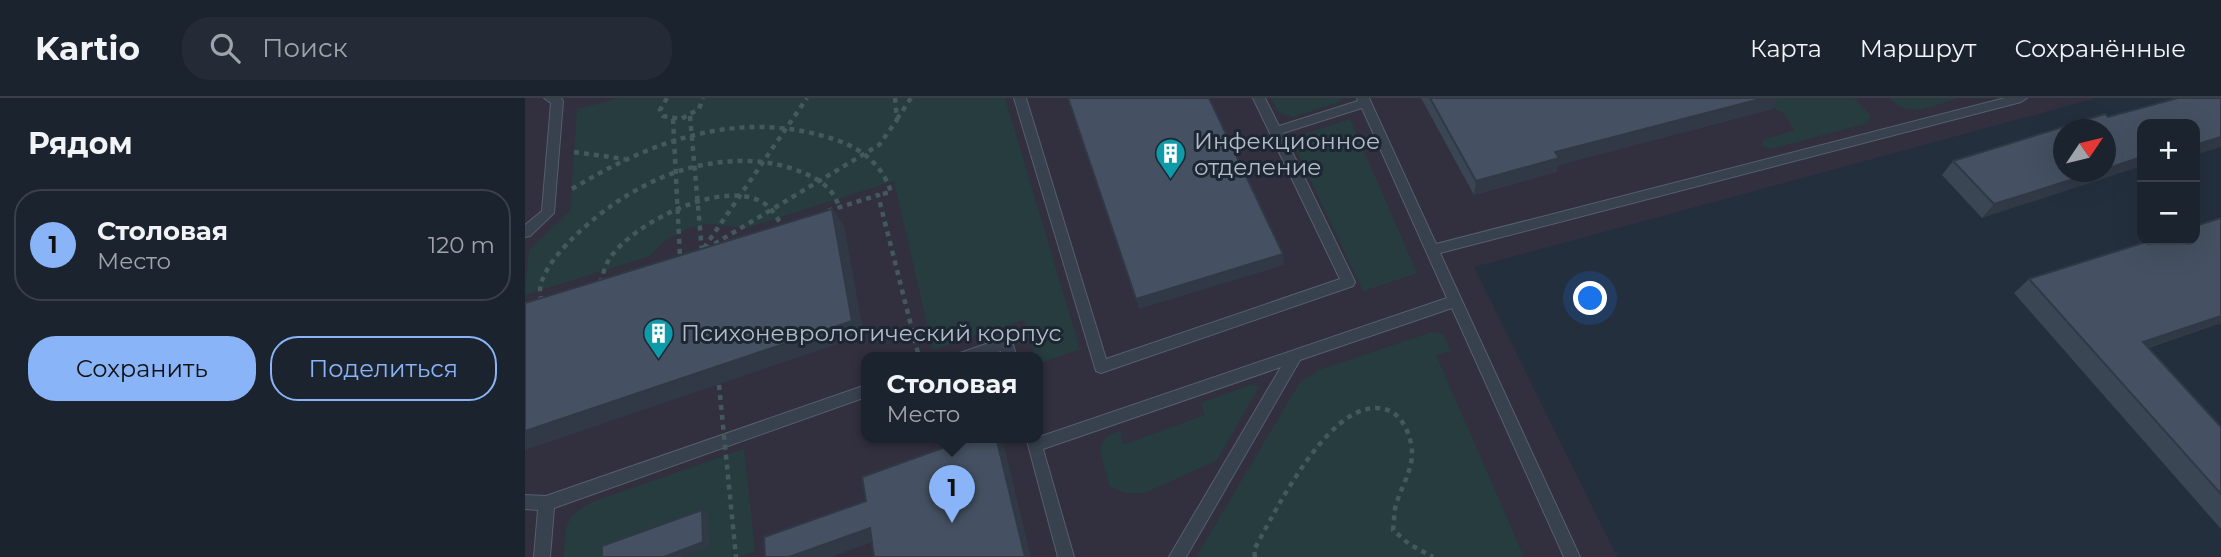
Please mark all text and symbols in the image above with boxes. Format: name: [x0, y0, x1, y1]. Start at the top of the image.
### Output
search box: [182, 17, 672, 80]
text: Kartio: [35, 28, 140, 68]
icon: search: [206, 29, 244, 67]
text: Поиск: [262, 32, 348, 64]
text: Карта: [1750, 34, 1822, 63]
text: Маршрут: [1860, 34, 1976, 63]
text: Сохранённые: [2014, 34, 2186, 63]
north arrow: [2053, 119, 2116, 182]
map controls: [2137, 119, 2200, 245]
button: +: [2137, 119, 2200, 182]
text: Рядом: [28, 125, 133, 162]
place label: Инфекционное отделение: [1194, 127, 1380, 181]
building icon: Инфекционное отделение: [1154, 137, 1188, 181]
button: −: [2137, 182, 2200, 245]
text: Столовая: [97, 215, 228, 247]
text: 1: [48, 231, 58, 259]
text: 120 m: [428, 231, 495, 259]
text: Место: [97, 247, 171, 275]
your location: [1573, 281, 1607, 315]
building icon: Психоневрологический корпус: [641, 316, 675, 360]
place label: Психоневрологический корпус: [681, 319, 1061, 347]
button: Сохранить: [28, 336, 256, 401]
button: Поделиться: [270, 336, 497, 401]
popup: [861, 352, 1043, 443]
text: Столовая: [886, 368, 1018, 400]
text: Место: [886, 400, 960, 428]
pin: 1: [929, 465, 975, 523]

